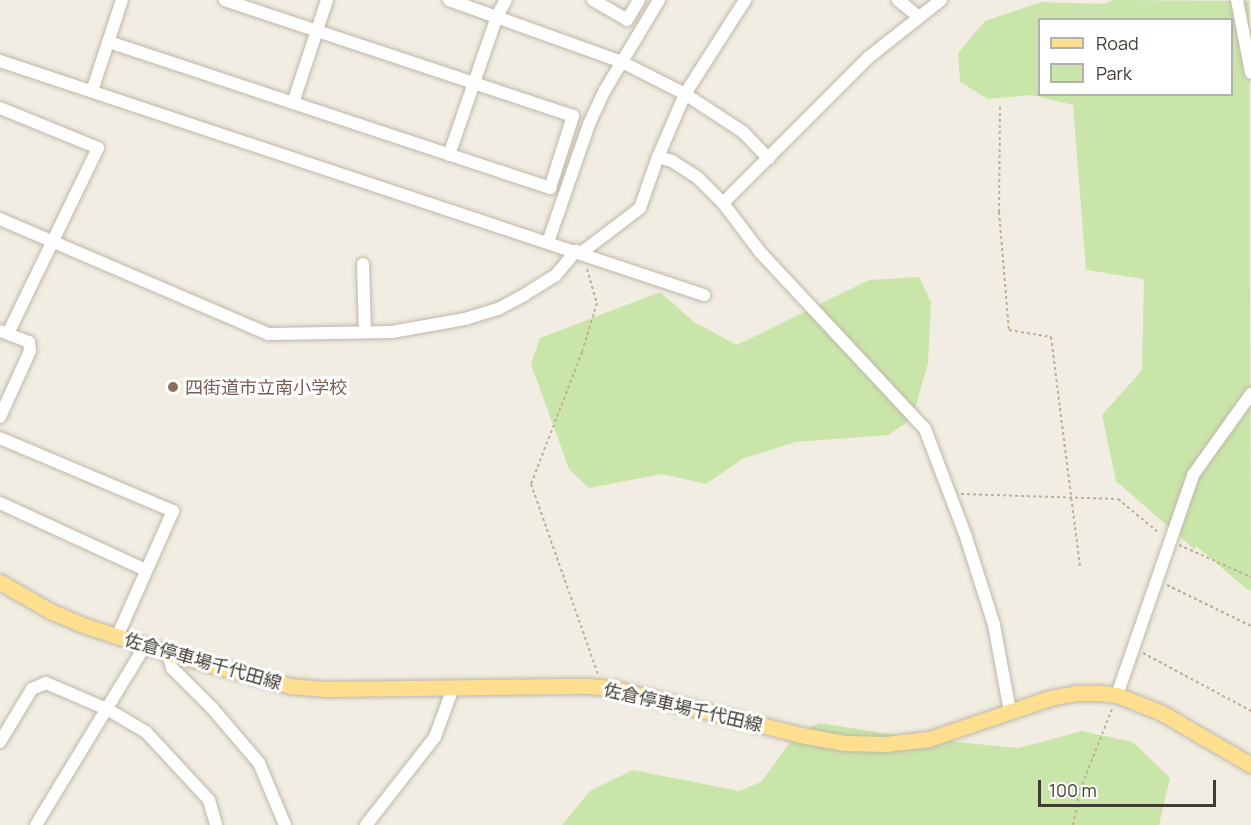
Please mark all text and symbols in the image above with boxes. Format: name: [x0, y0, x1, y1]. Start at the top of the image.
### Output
legend: [1038, 18, 1233, 96]
text: Road: [1096, 31, 1139, 55]
text: Park: [1096, 61, 1132, 85]
place label: 四街道市立南小学校: [185, 376, 347, 398]
marker: 四街道市立南小学校: [166, 380, 180, 394]
street label: 佐倉停車場千代田線: [122, 628, 284, 694]
street label: 佐倉停車場千代田線: [602, 678, 764, 736]
scale bar: [1041, 768, 1220, 806]
text: 100 m: [1049, 778, 1097, 802]

